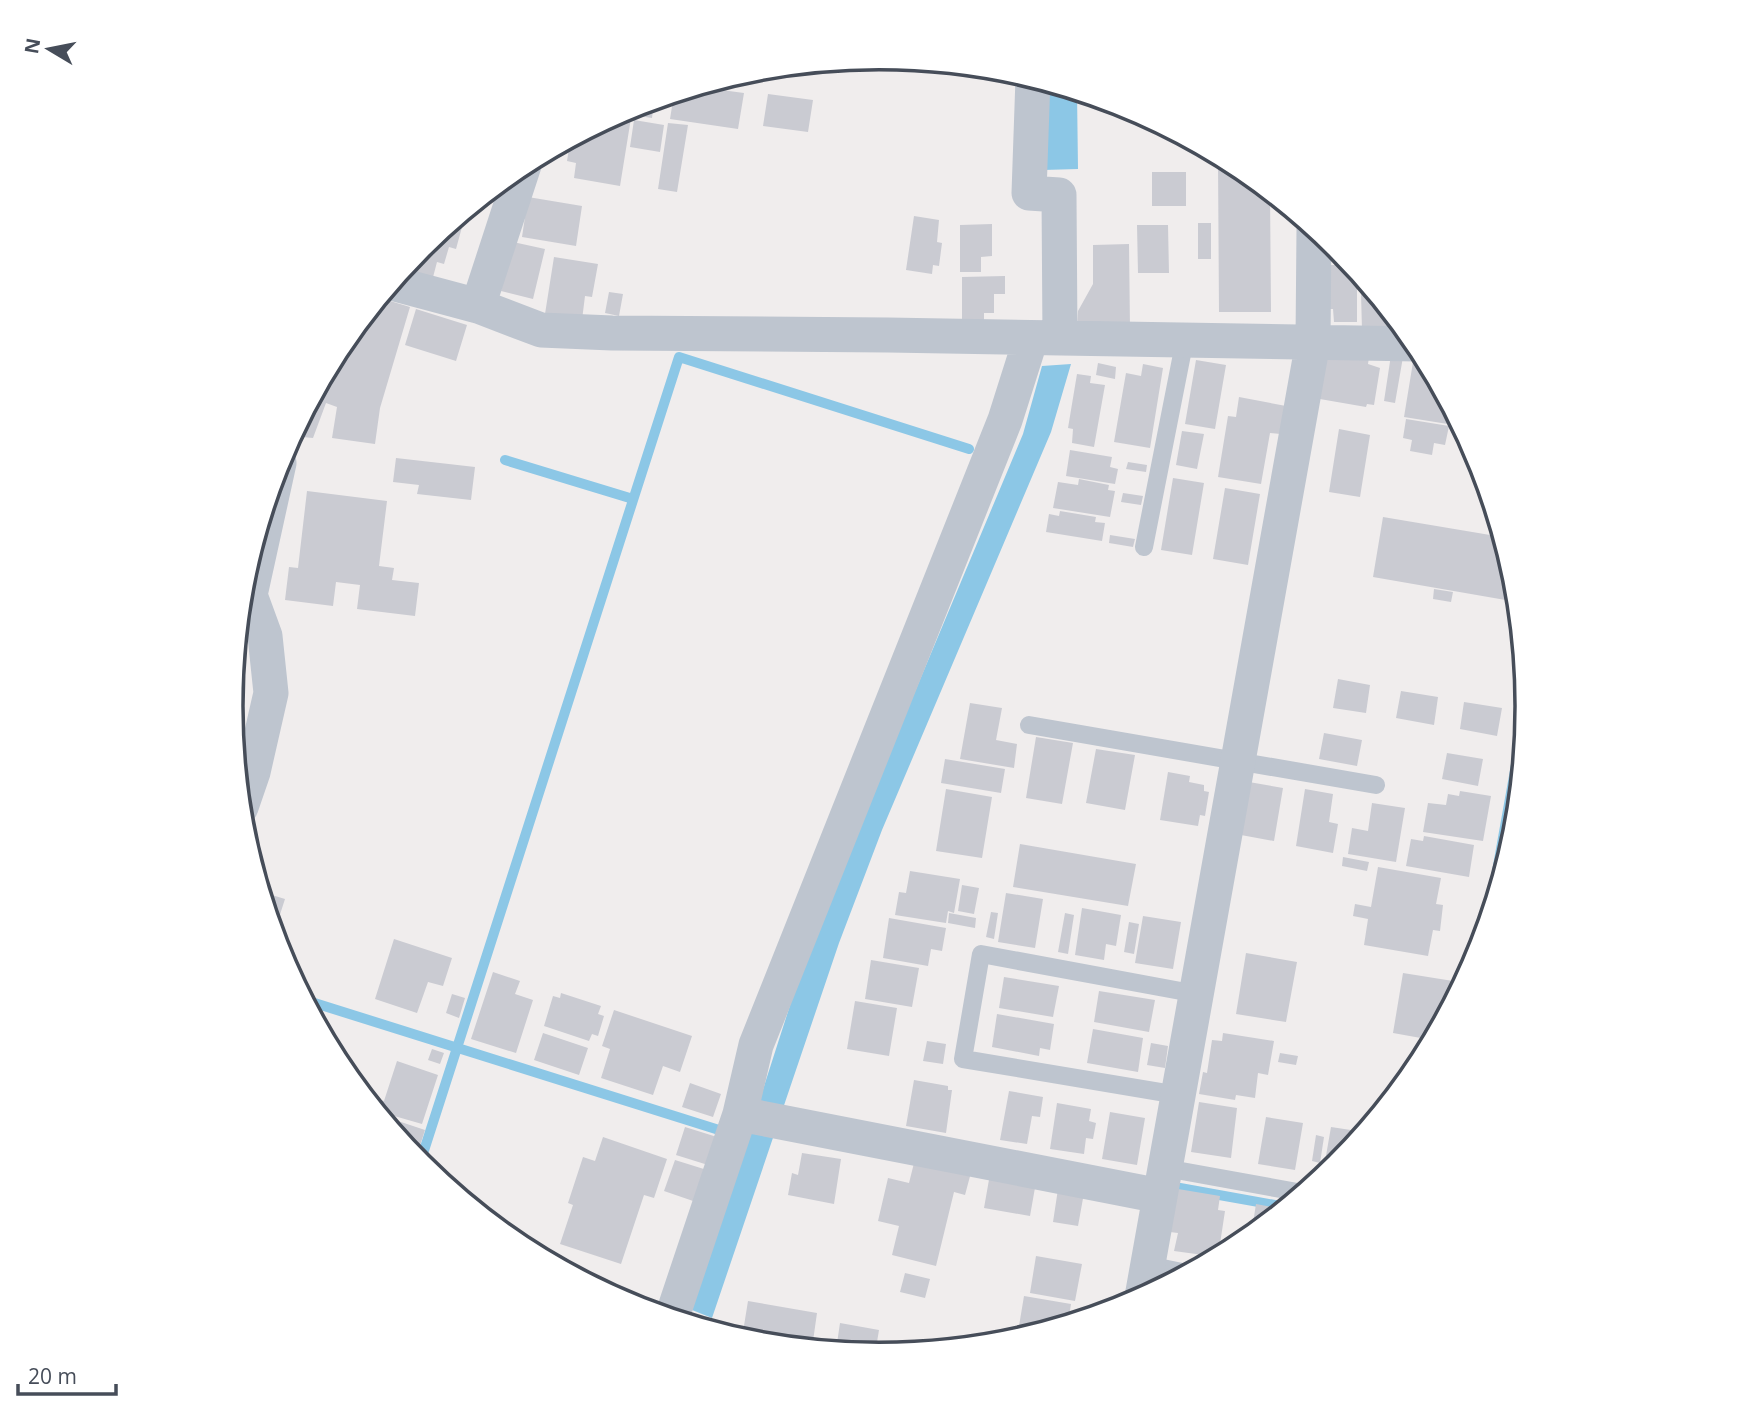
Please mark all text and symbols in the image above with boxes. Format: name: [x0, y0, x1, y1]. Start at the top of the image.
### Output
north arrow: [14, 14, 84, 84]
text: N: [18, 36, 46, 56]
scale bar: [18, 1352, 116, 1396]
text: 20 m: [28, 1362, 77, 1390]

